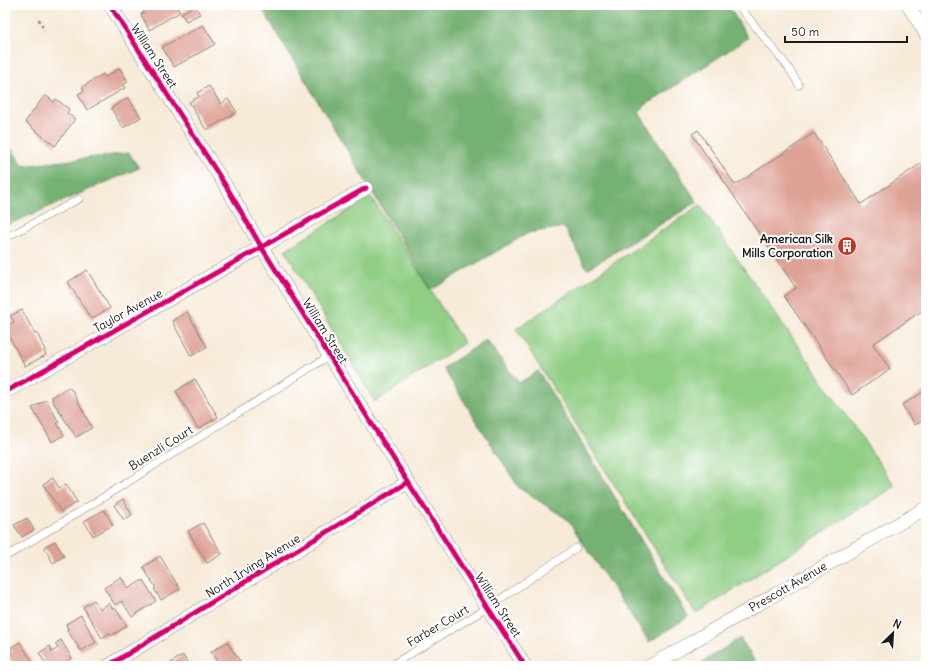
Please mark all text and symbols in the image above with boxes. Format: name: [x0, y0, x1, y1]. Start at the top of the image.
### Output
scale bar: [785, 18, 907, 44]
street label: William Street: [128, 21, 181, 91]
text: 50 m: [791, 24, 820, 39]
place label: American Silk Mills Corporation: [742, 231, 833, 261]
building icon: American Silk Mills Corporation: [836, 235, 858, 257]
street label: Taylor Avenue: [91, 285, 165, 336]
street label: William Street: [299, 295, 351, 366]
street label: Buenzli Court: [126, 422, 196, 473]
street label: North Irving Avenue: [203, 530, 303, 601]
street label: Prescott Avenue: [746, 558, 829, 615]
street label: William Street: [472, 570, 525, 640]
street label: Farber Court: [404, 601, 471, 650]
north arrow: [873, 613, 913, 653]
text: N: [891, 616, 904, 632]

